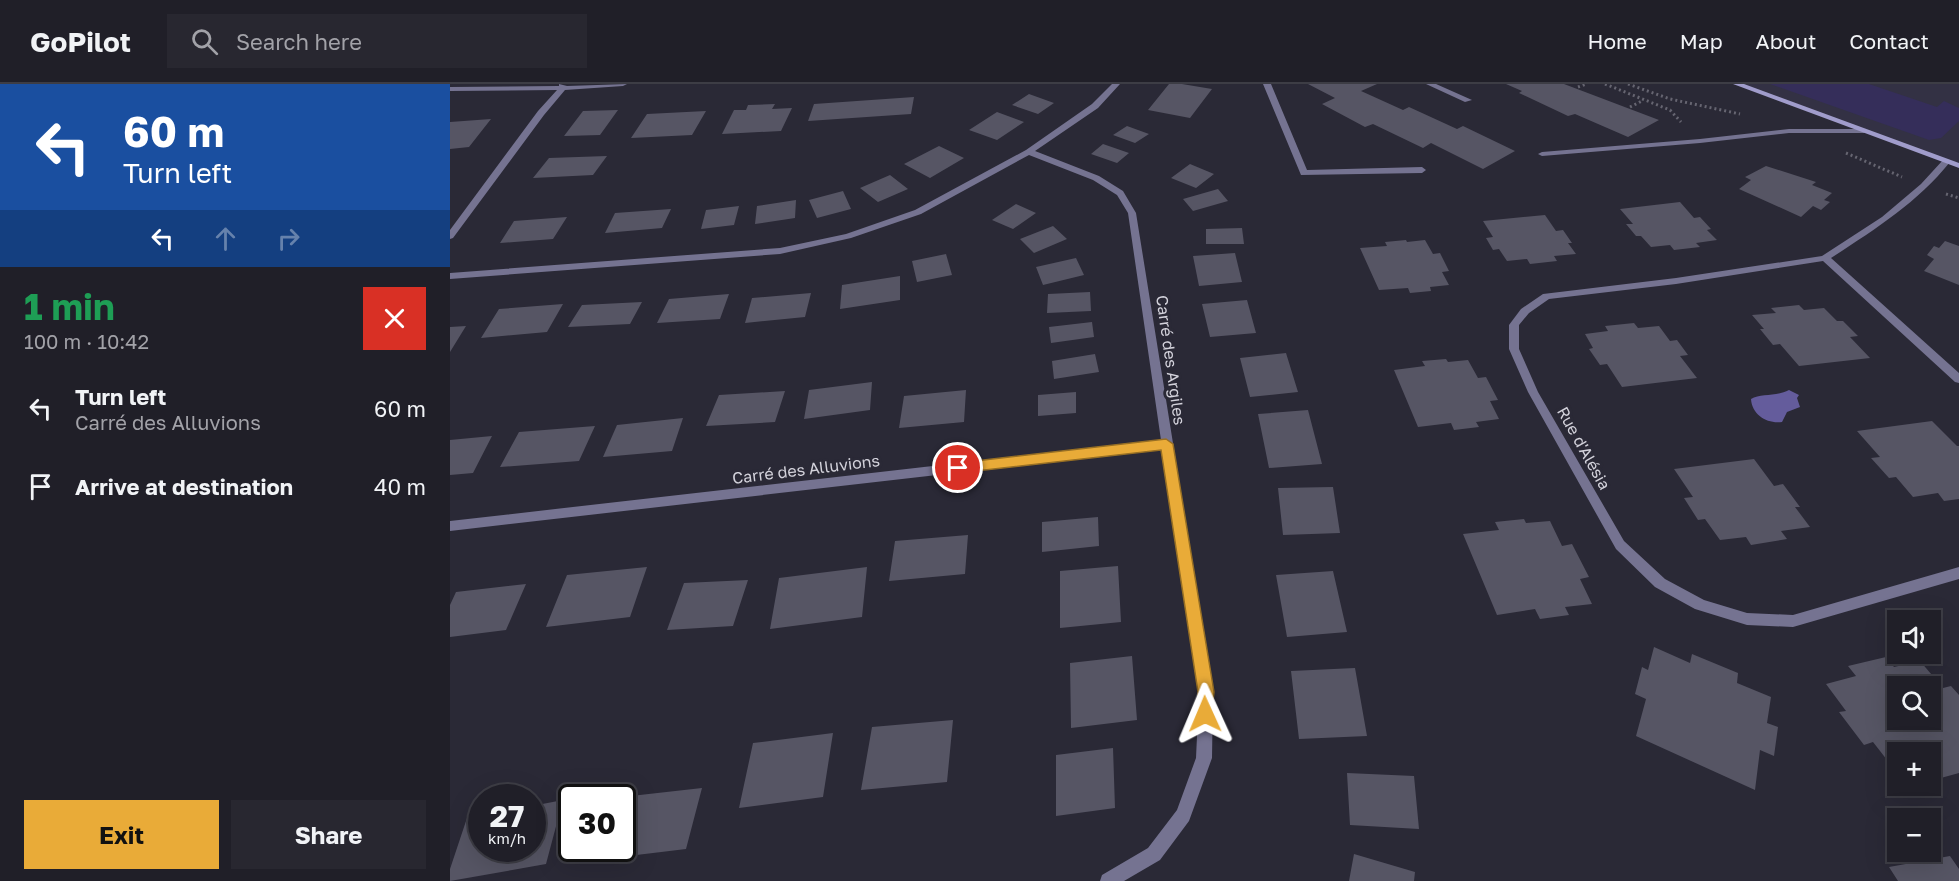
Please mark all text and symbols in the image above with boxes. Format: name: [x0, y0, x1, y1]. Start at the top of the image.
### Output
search box: [167, 14, 587, 68]
text: GoPilot: [30, 25, 131, 58]
icon: search: [188, 25, 221, 58]
text: Search here: [236, 28, 362, 55]
text: Home: [1587, 28, 1647, 54]
text: Map: [1680, 28, 1723, 54]
text: About: [1756, 28, 1816, 54]
text: Contact: [1849, 28, 1929, 54]
text: 60 m: [123, 106, 224, 156]
icon: left: [24, 108, 102, 186]
text: Turn left: [123, 157, 232, 189]
icon: left: [146, 222, 179, 255]
icon: ahead: [209, 222, 242, 255]
icon: right: [272, 222, 305, 255]
text: 1 min: [24, 285, 115, 328]
button: close: [363, 287, 426, 350]
street label: Carré des Argiles: [1152, 294, 1190, 426]
text: 100 m · 10:42: [24, 329, 149, 353]
text: Turn left: [75, 383, 166, 410]
icon: left: [24, 392, 57, 425]
text: 60 m: [374, 395, 426, 422]
street label: Rue d'Alésia: [1553, 403, 1615, 493]
text: Carré des Alluvions: [75, 410, 261, 434]
pin: [932, 442, 983, 493]
street label: Carré des Alluvions: [731, 450, 881, 488]
icon: arrive: [941, 451, 974, 484]
icon: arrive: [24, 470, 57, 503]
text: Arrive at destination: [75, 473, 293, 500]
text: 40 m: [374, 473, 426, 500]
map controls: [1887, 610, 1941, 862]
button: sound: [1887, 610, 1941, 664]
button: search: [1887, 676, 1941, 730]
position arrow: [1173, 682, 1237, 746]
button: +: [1887, 742, 1941, 796]
speed limit sign: 30: [558, 784, 636, 862]
text: 27: [490, 798, 524, 834]
button: Exit: [24, 800, 219, 869]
button: Share: [231, 800, 426, 869]
button: −: [1887, 808, 1941, 862]
text: km/h: [488, 829, 526, 847]

